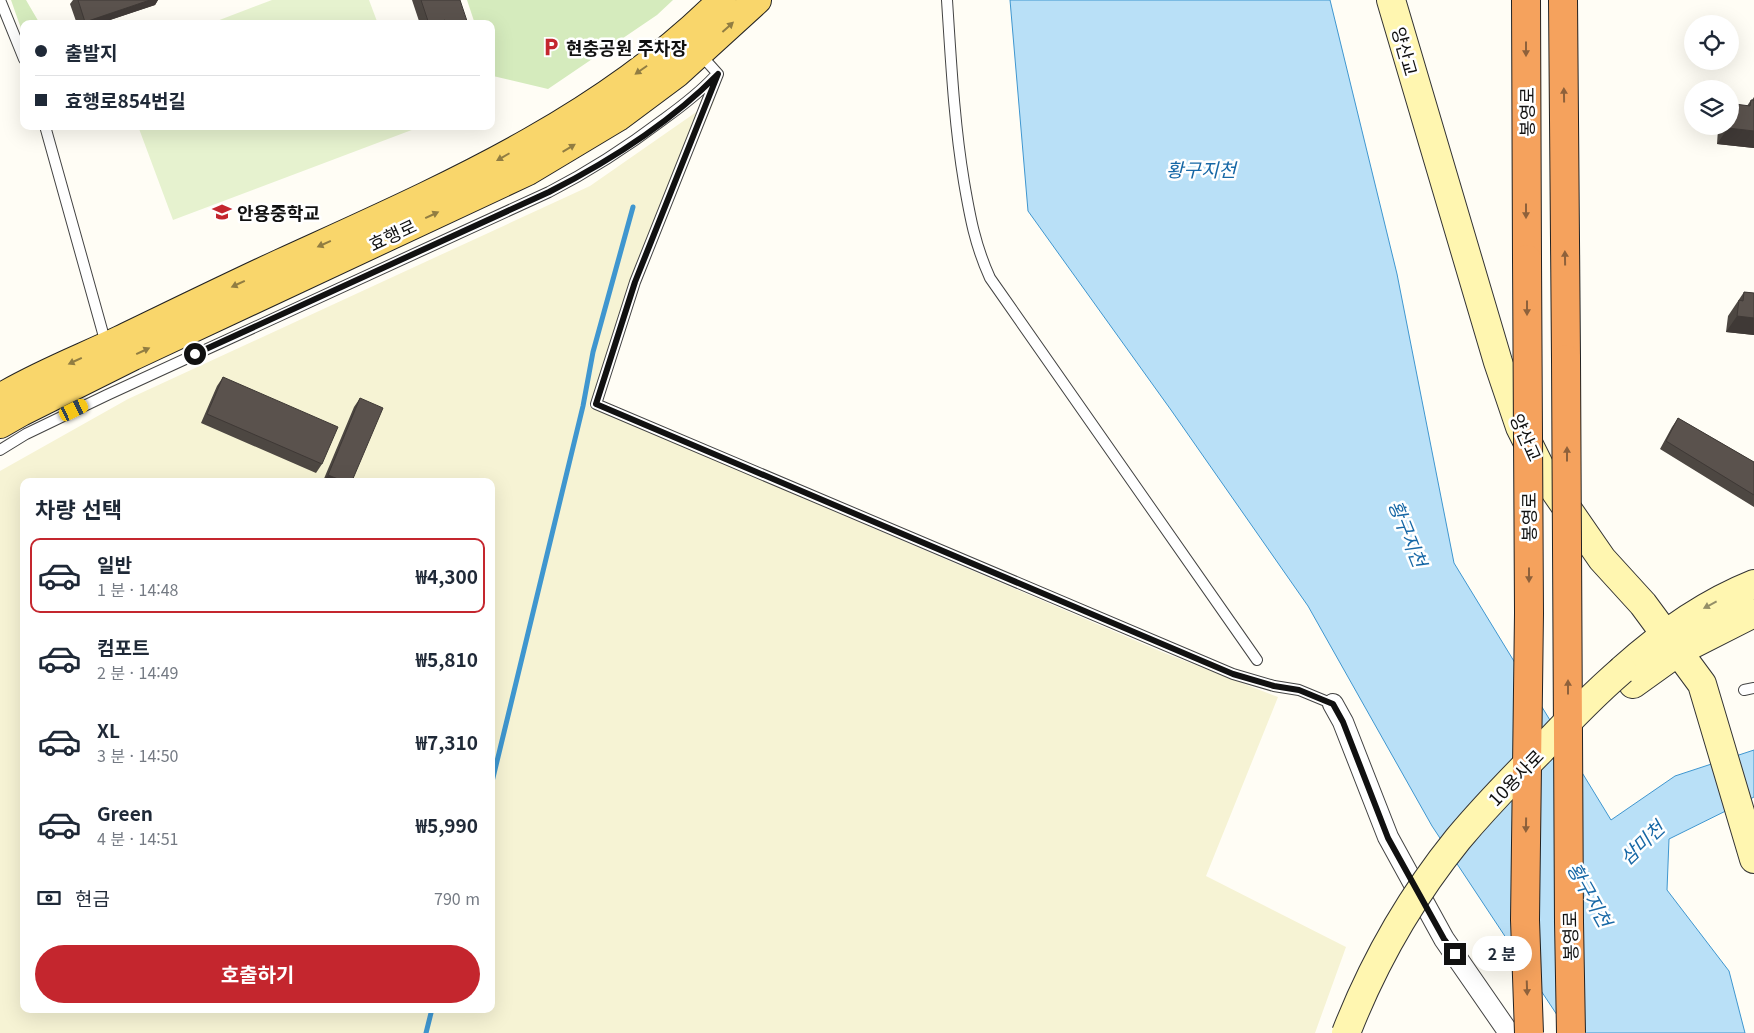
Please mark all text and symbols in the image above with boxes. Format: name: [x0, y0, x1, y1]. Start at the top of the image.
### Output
map controls: [1684, 15, 1739, 135]
button: locate: [1684, 15, 1739, 70]
one-way arrow: [722, 21, 734, 33]
street label: 양산교: [1387, 24, 1425, 78]
place label: 현충공원 주차장: [566, 34, 687, 60]
parking icon: 현충공원 주차장: [540, 36, 562, 58]
text: 출발지: [65, 38, 117, 65]
one-way arrow: [1522, 41, 1530, 57]
one-way arrow: [634, 65, 647, 75]
button: layers: [1684, 80, 1739, 135]
text: 효행로854번길: [65, 86, 186, 113]
street label: 봉영로: [1513, 87, 1539, 137]
one-way arrow: [1560, 87, 1568, 103]
one-way arrow: [562, 143, 575, 152]
one-way arrow: [497, 152, 510, 161]
water label: 황구지천: [1166, 155, 1237, 182]
place label: 안용중학교: [237, 199, 320, 225]
school or university icon: 안용중학교: [211, 201, 233, 223]
one-way arrow: [1522, 203, 1530, 219]
one-way arrow: [425, 211, 439, 219]
street label: 효행로: [364, 212, 420, 256]
one-way arrow: [317, 241, 331, 249]
one-way arrow: [1561, 250, 1569, 266]
one-way arrow: [231, 280, 245, 288]
one-way arrow: [1523, 300, 1531, 316]
route start: [184, 343, 206, 365]
one-way arrow: [136, 347, 150, 355]
one-way arrow: [68, 357, 82, 365]
car: [57, 397, 90, 423]
street label: 양산교: [1505, 409, 1549, 465]
one-way arrow: [1563, 446, 1571, 462]
text: 차량 선택: [35, 492, 122, 524]
street label: 봉영로: [1515, 492, 1541, 542]
water label: 황구지천: [1383, 496, 1435, 572]
text: 일반: [97, 550, 132, 577]
icon: car: [37, 553, 82, 598]
text: ₩4,300: [416, 562, 478, 589]
one-way arrow: [1525, 568, 1533, 584]
text: 1 분 · 14:48: [97, 577, 179, 601]
one-way arrow: [1703, 601, 1718, 609]
text: 컴포트: [97, 633, 149, 660]
icon: car: [37, 636, 82, 681]
text: ₩5,810: [416, 645, 478, 672]
text: 2 분 · 14:49: [97, 660, 179, 684]
one-way arrow: [1564, 679, 1572, 695]
text: XL: [97, 716, 120, 743]
icon: car: [37, 719, 82, 764]
text: ₩7,310: [416, 728, 478, 755]
text: 3 분 · 14:50: [97, 743, 179, 767]
street label: 10용사로: [1481, 743, 1549, 811]
text: Green: [97, 799, 153, 826]
icon: car: [37, 802, 82, 847]
text: ₩5,990: [416, 811, 478, 838]
water label: 삼미천: [1613, 813, 1670, 870]
one-way arrow: [1522, 818, 1530, 834]
text: 4 분 · 14:51: [97, 826, 179, 850]
water label: 황구지천: [1562, 857, 1620, 932]
icon: cash: [35, 884, 63, 912]
text: 현금: [75, 884, 110, 911]
text: 790 m: [434, 886, 480, 910]
street label: 봉영로: [1556, 911, 1582, 961]
callout: 2 분: [1472, 936, 1532, 972]
text: 2 분: [1488, 941, 1516, 965]
route end: [1444, 943, 1466, 965]
button: 호출하기: [35, 945, 480, 1003]
one-way arrow: [1524, 980, 1532, 996]

